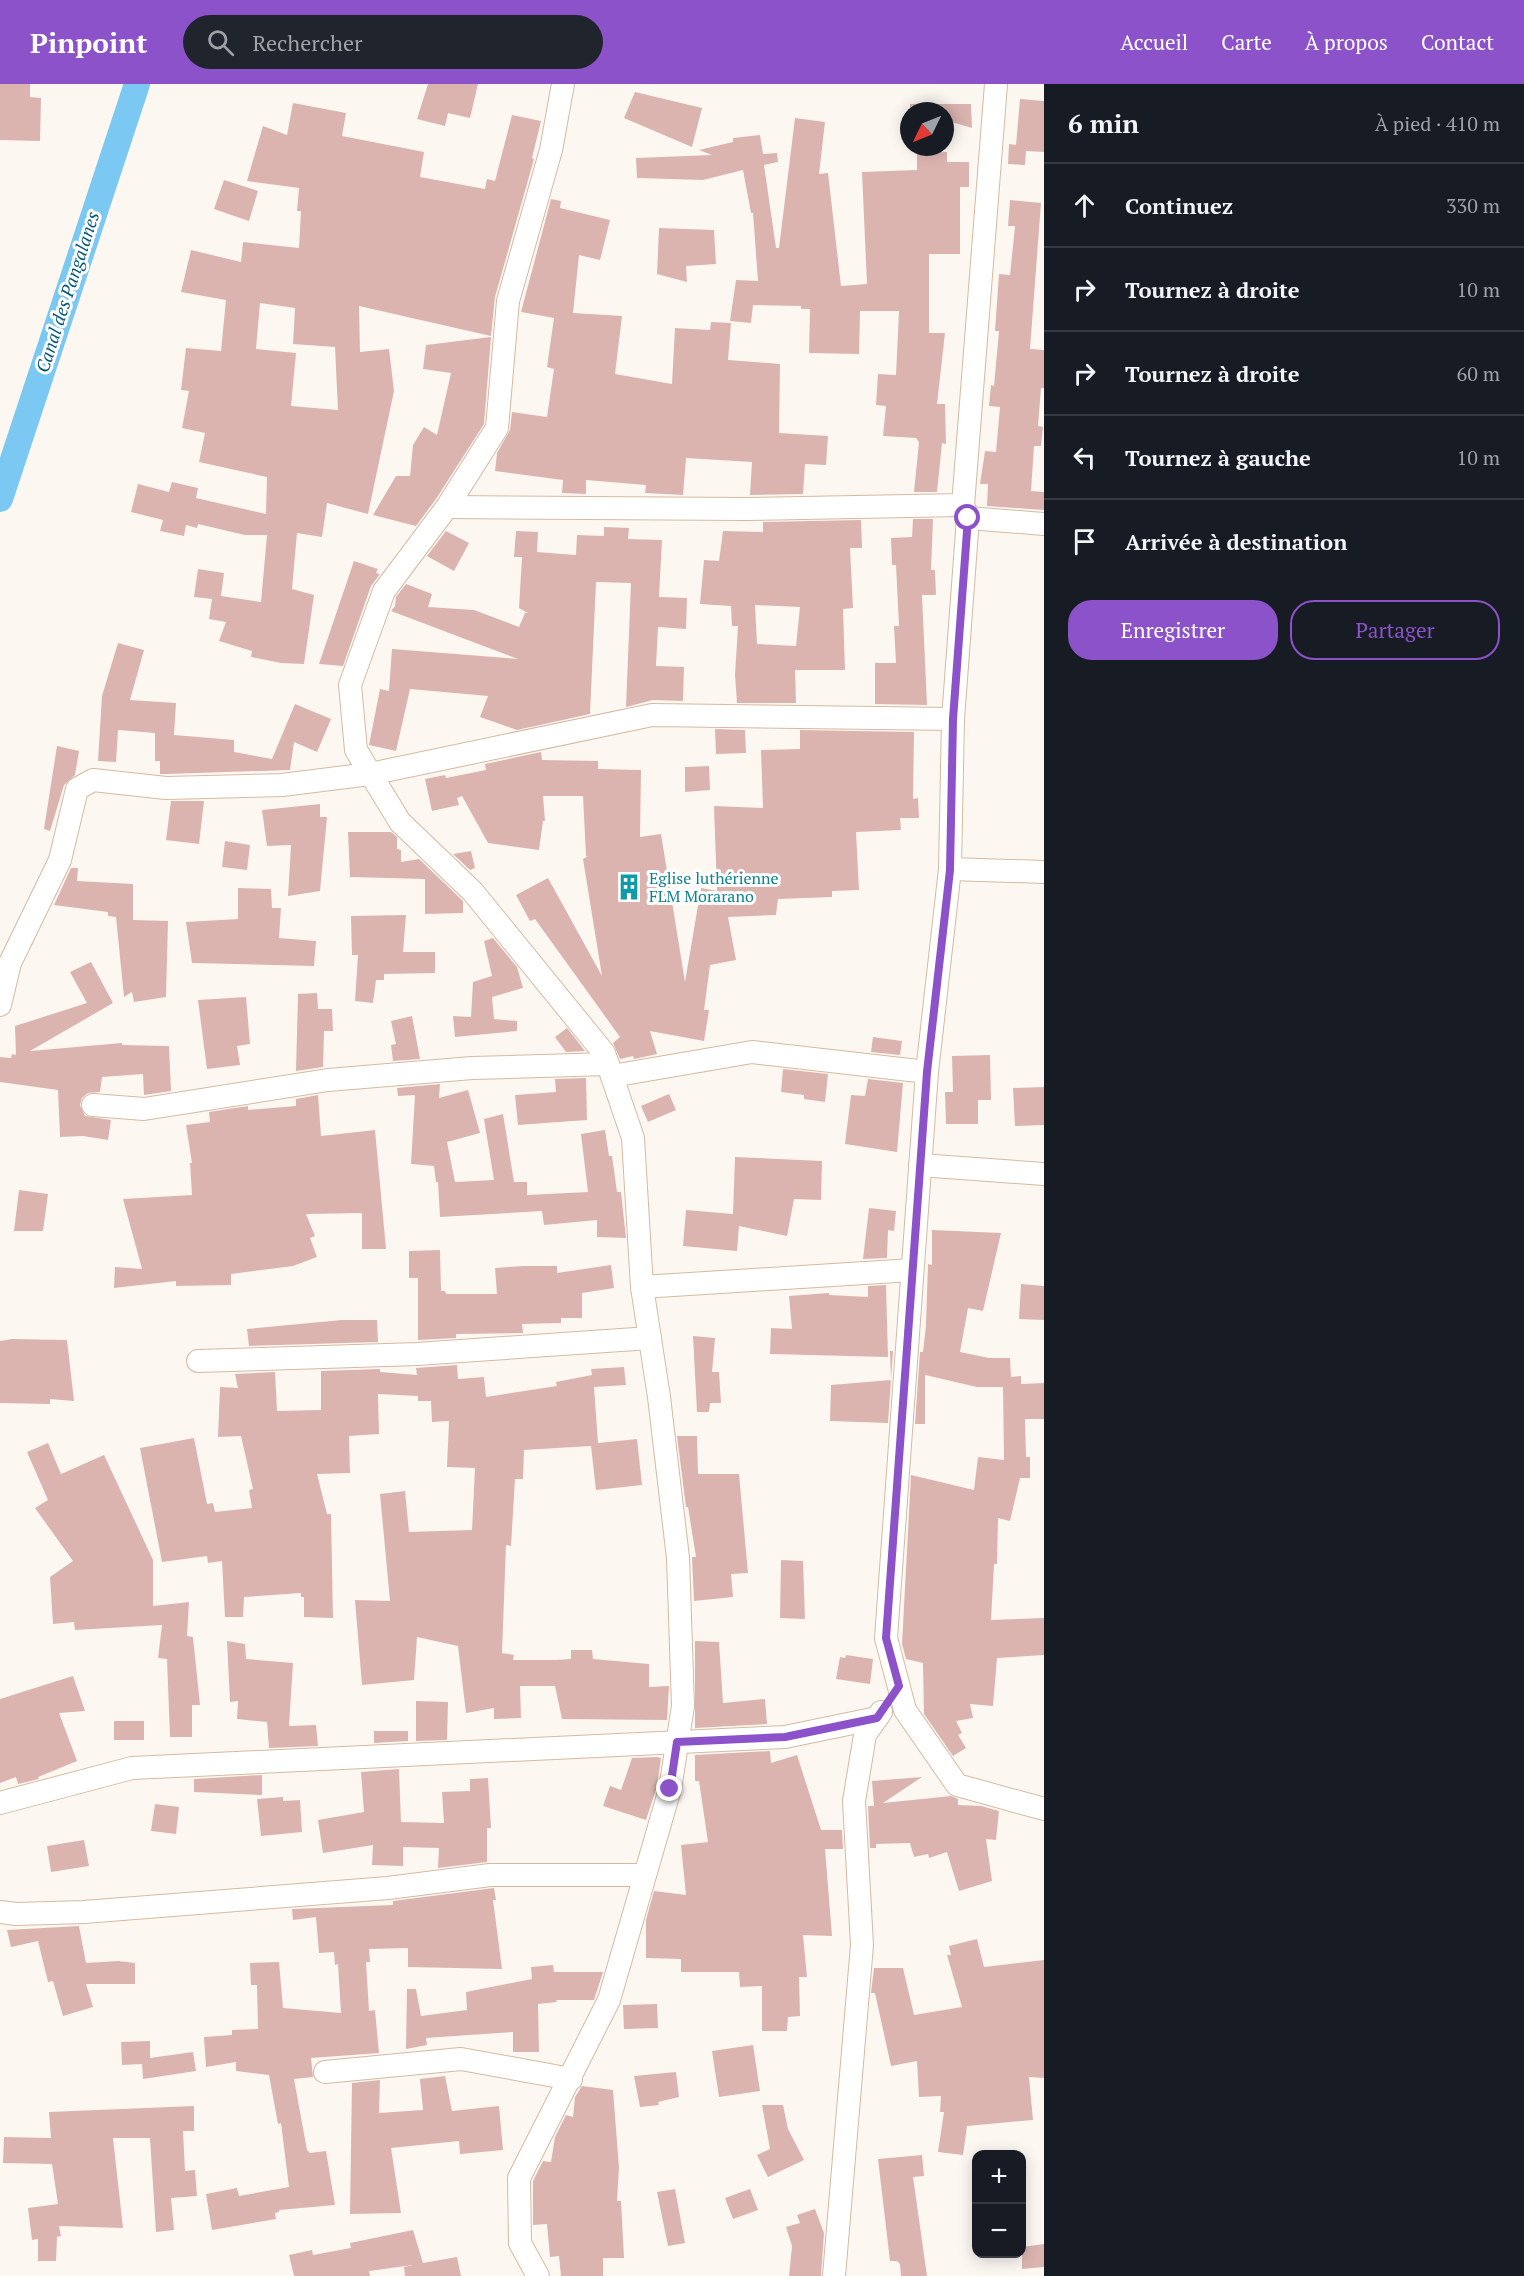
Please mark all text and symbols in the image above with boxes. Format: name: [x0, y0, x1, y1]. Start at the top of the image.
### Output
search box: [183, 15, 603, 69]
text: Pinpoint: [30, 24, 147, 61]
icon: search: [204, 26, 237, 59]
text: Rechercher: [252, 28, 362, 57]
text: Accueil: [1120, 28, 1188, 56]
text: Carte: [1221, 28, 1272, 56]
text: À propos: [1305, 28, 1388, 56]
text: Contact: [1421, 28, 1494, 56]
north arrow: [900, 102, 954, 156]
text: 6 min: [1068, 106, 1139, 140]
text: À pied · 410 m: [1375, 110, 1500, 137]
icon: ahead: [1068, 189, 1101, 222]
text: Continuez: [1125, 191, 1233, 220]
text: 330 m: [1446, 192, 1500, 219]
water label: Canal des Pangalanes: [30, 208, 104, 375]
icon: right: [1068, 273, 1101, 306]
text: Tournez à droite: [1125, 275, 1300, 304]
text: 10 m: [1457, 276, 1500, 303]
icon: right: [1068, 357, 1101, 390]
text: Tournez à droite: [1125, 359, 1300, 388]
text: 60 m: [1457, 360, 1500, 387]
icon: left: [1068, 441, 1101, 474]
text: Tournez à gauche: [1125, 443, 1311, 472]
text: 10 m: [1457, 444, 1500, 471]
route start: [954, 504, 980, 530]
icon: arrive: [1068, 525, 1101, 558]
text: Arrivée à destination: [1125, 527, 1347, 556]
button: Enregistrer: [1068, 600, 1278, 660]
button: Partager: [1290, 600, 1500, 660]
place label: Eglise luthérienne FLM Morarano: [649, 867, 779, 907]
building icon: Eglise luthérienne FLM Morarano: [614, 872, 644, 902]
route end: [656, 1775, 682, 1801]
map controls: [972, 2150, 1026, 2258]
button: +: [972, 2150, 1026, 2204]
button: −: [972, 2204, 1026, 2258]

